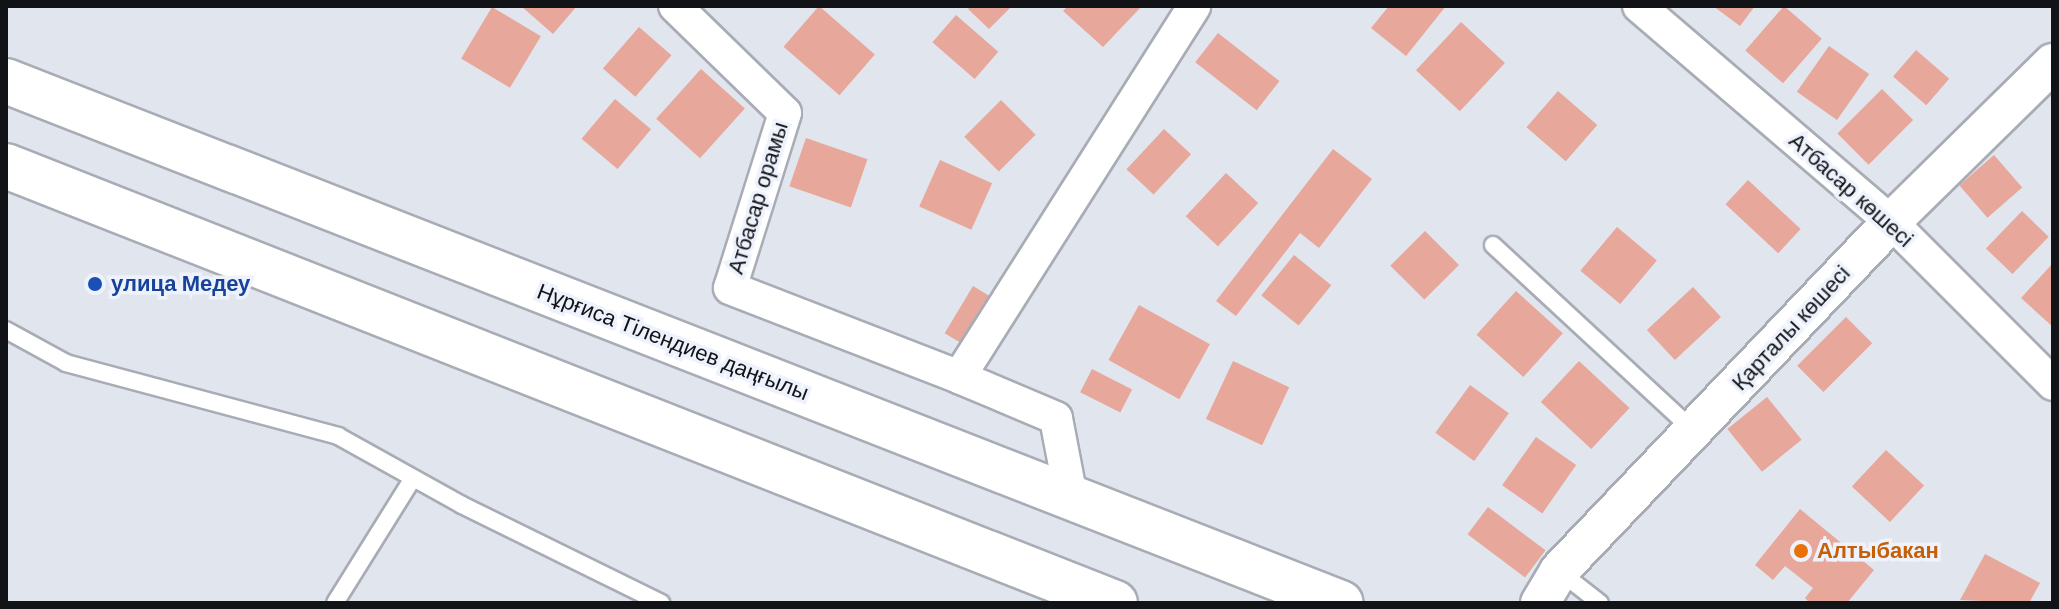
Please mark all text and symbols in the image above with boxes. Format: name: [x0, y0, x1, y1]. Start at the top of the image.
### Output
street label: Атбасар орамы: [722, 119, 794, 277]
street label: Атбасар көшесі: [1784, 127, 1918, 253]
street label: Қарталы көшесі: [1726, 260, 1856, 396]
place label: улица Медеу: [111, 271, 250, 297]
marker: улица Медеу: [86, 275, 104, 293]
street label: Нұрғиса Тілендиев даңғылы: [534, 278, 812, 406]
place label: Алтыбакан: [1817, 538, 1939, 564]
marker: Алтыбакан: [1792, 542, 1810, 560]

